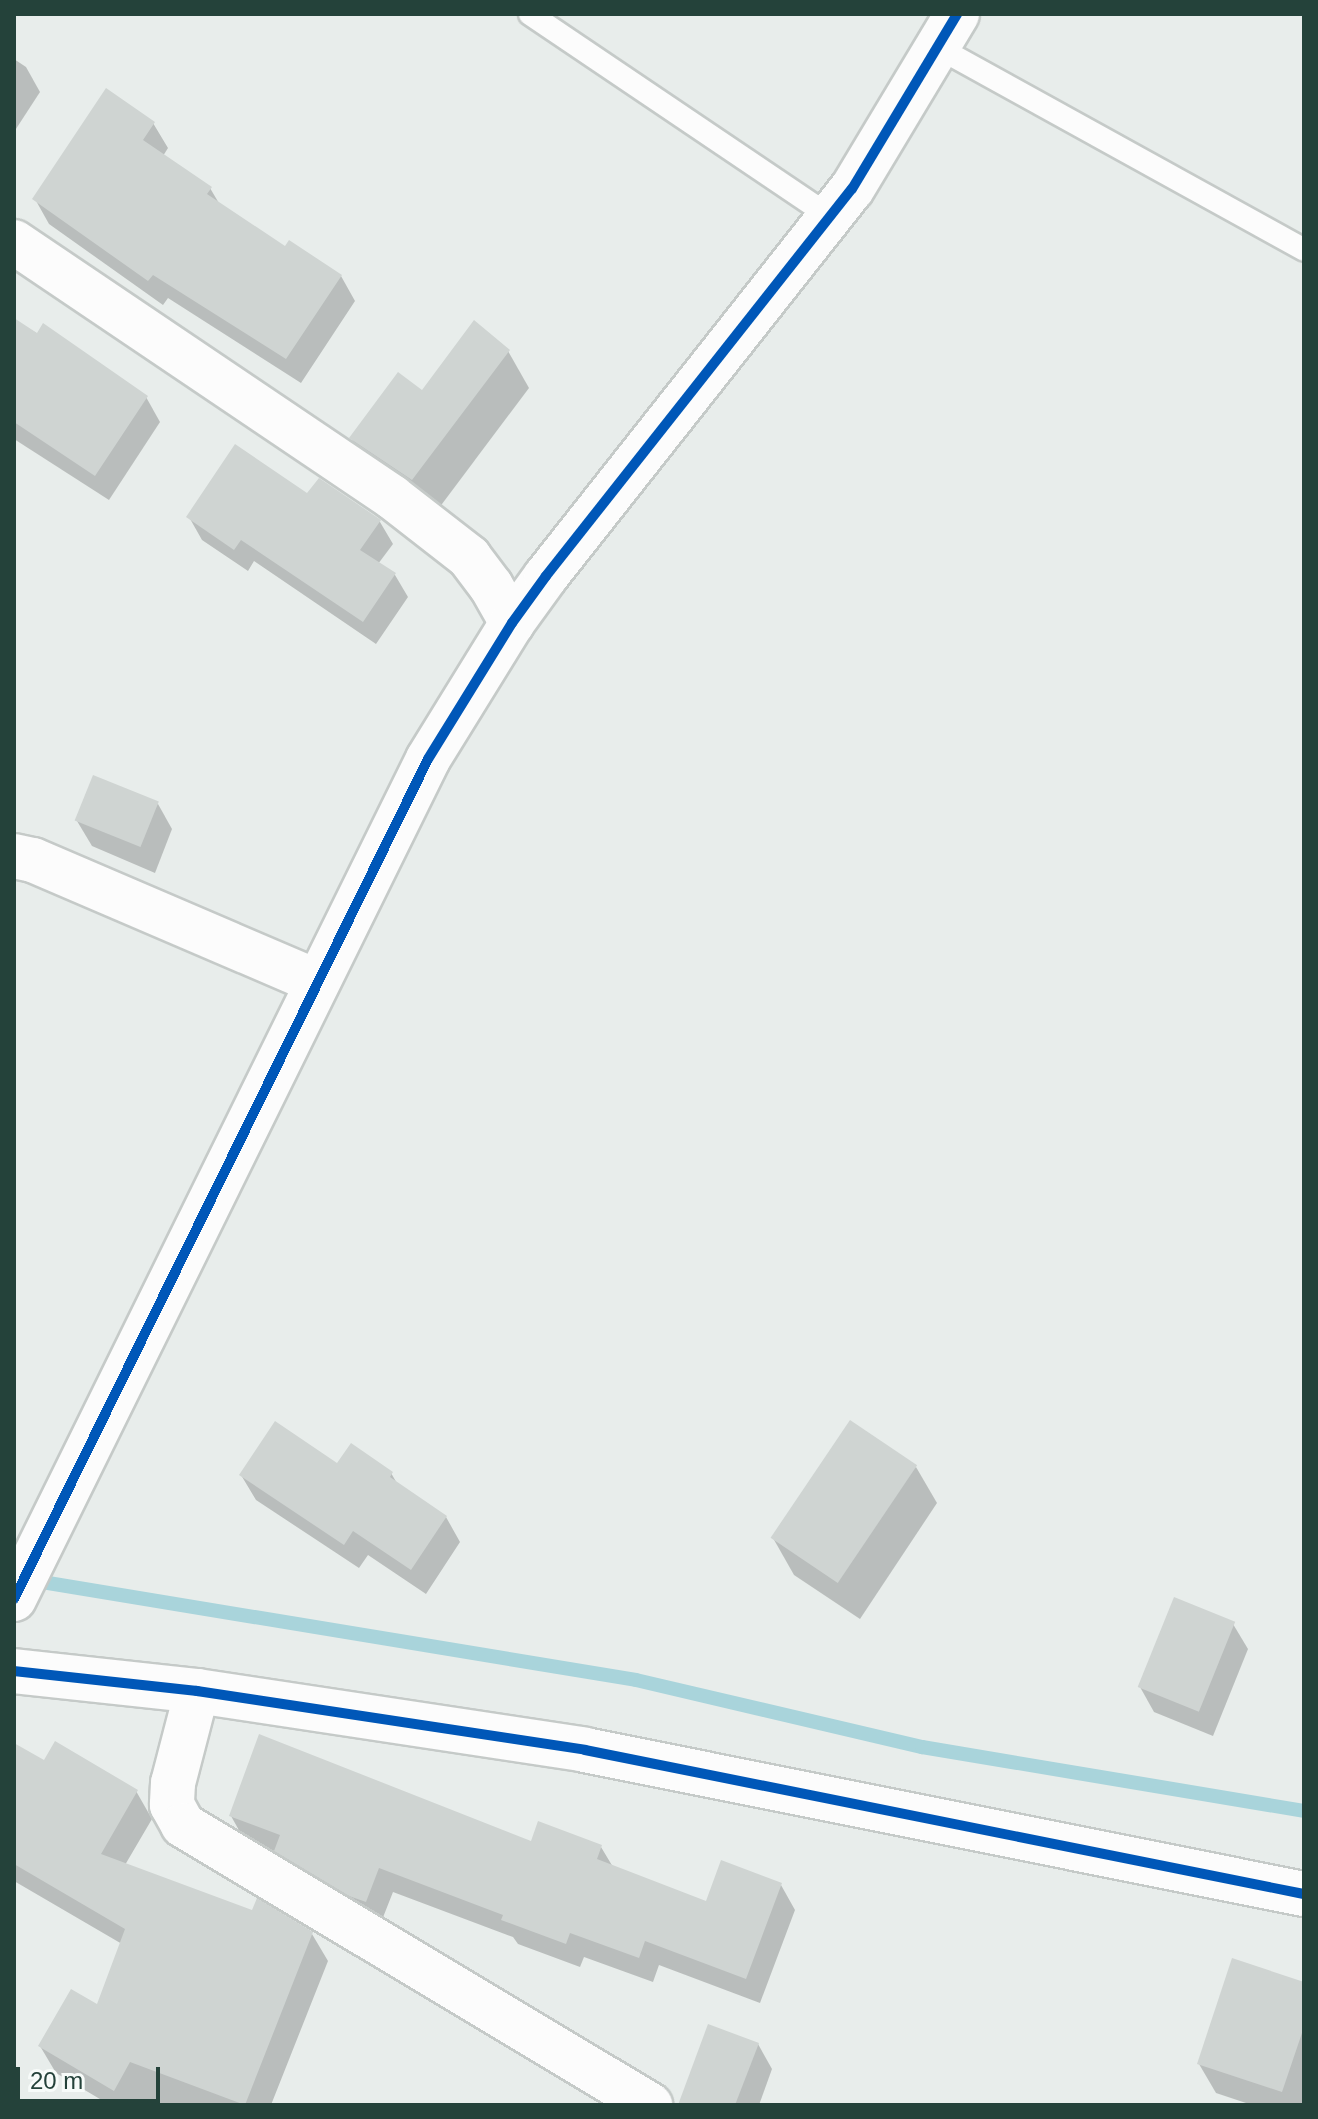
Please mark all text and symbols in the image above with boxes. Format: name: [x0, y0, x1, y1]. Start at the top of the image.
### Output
scale bar: [20, 2051, 164, 2101]
text: 20 m: [30, 2067, 83, 2094]

